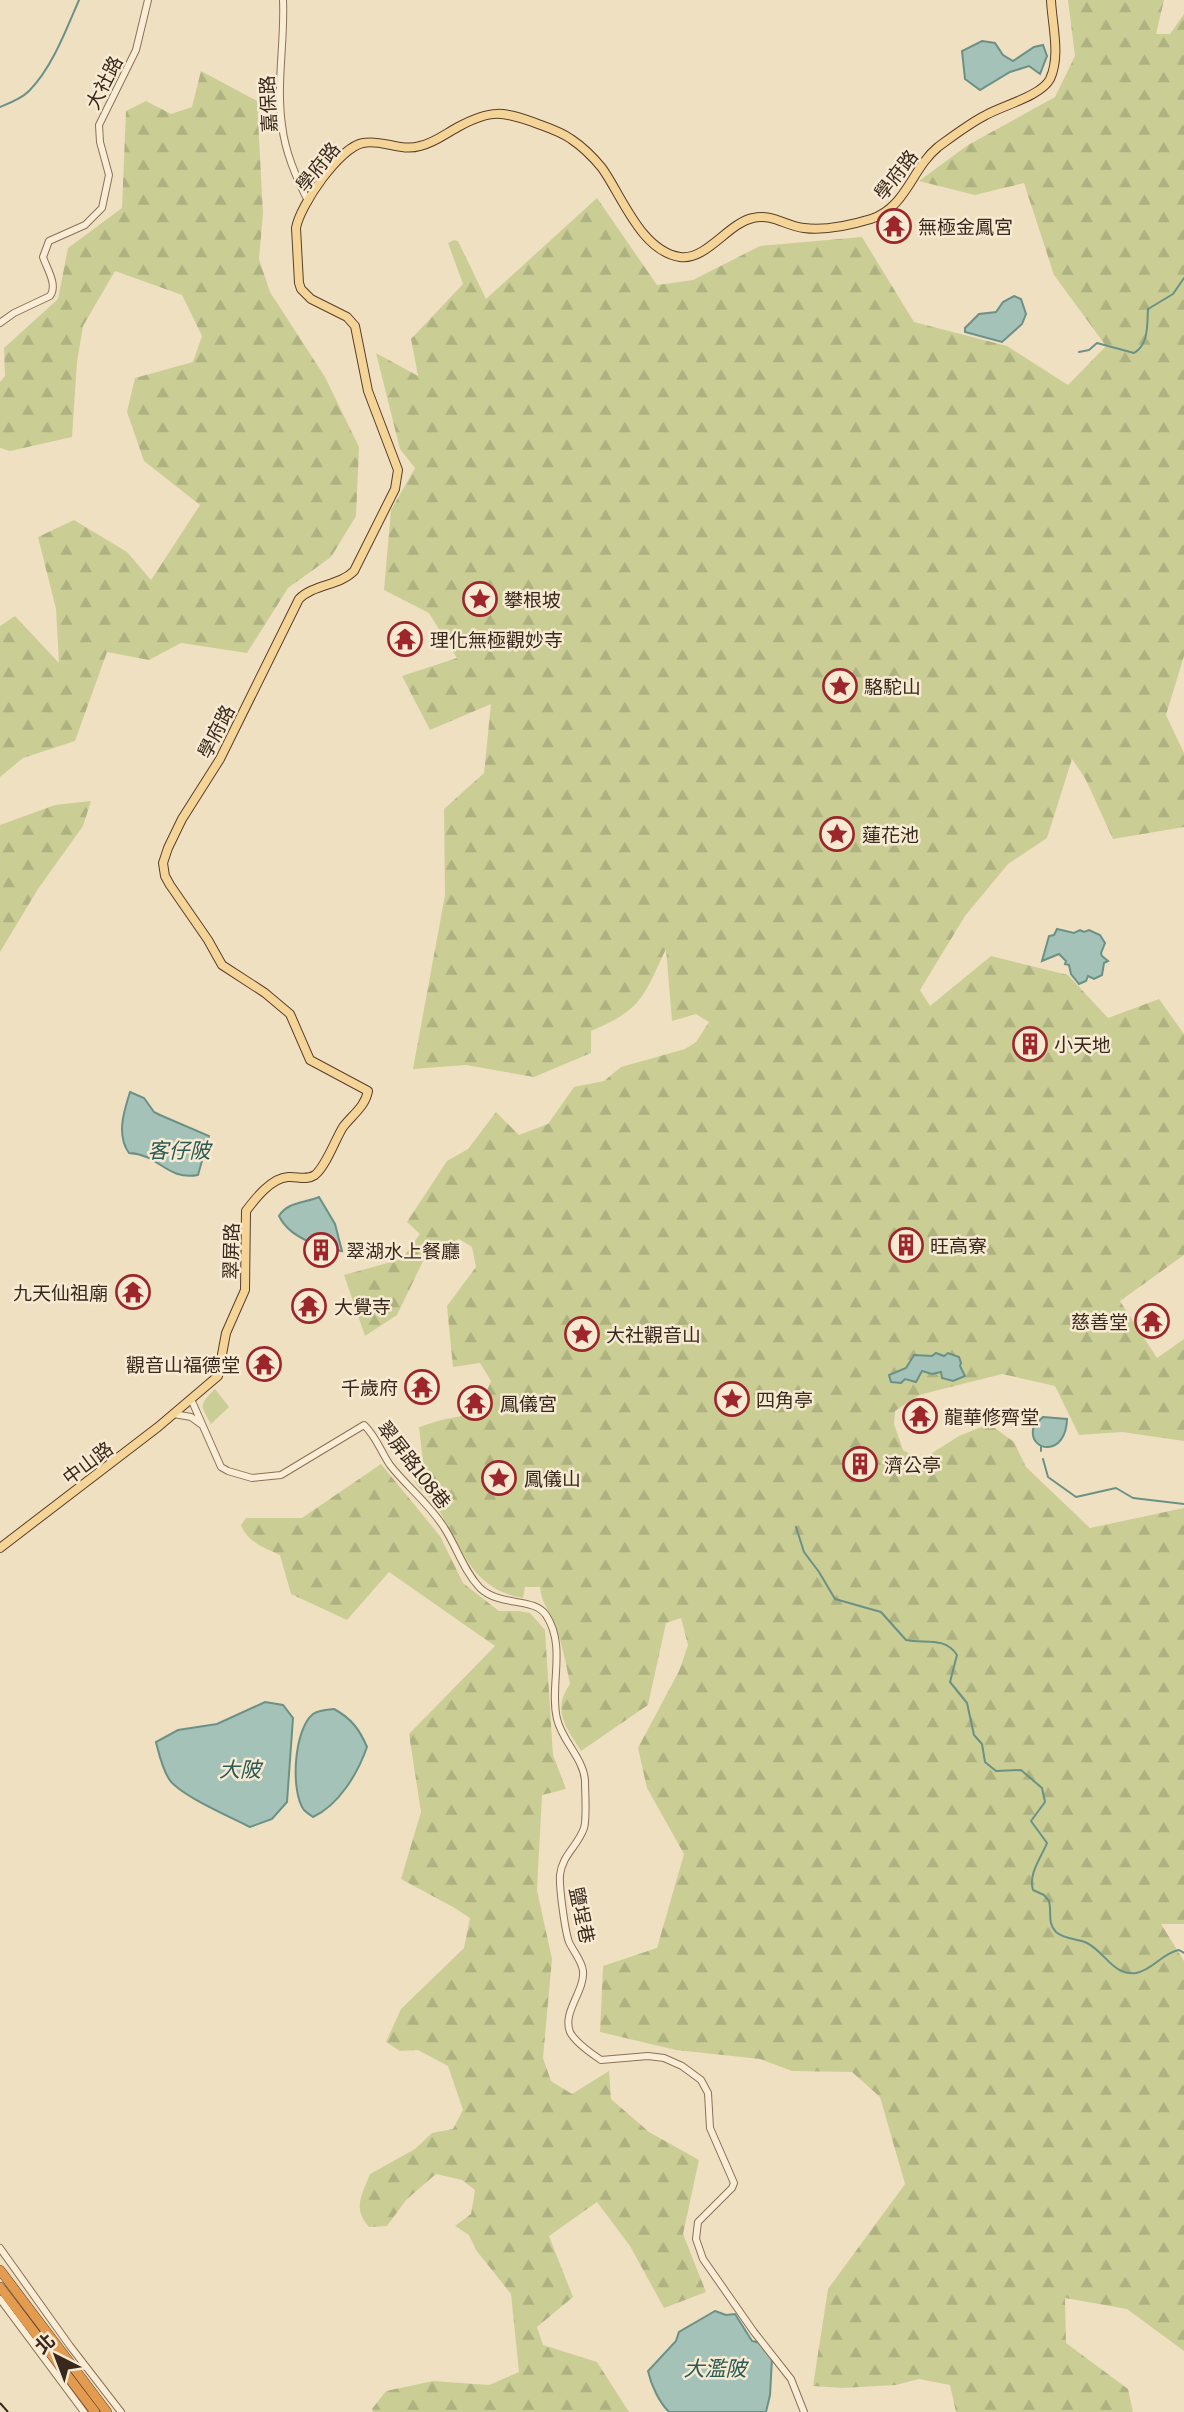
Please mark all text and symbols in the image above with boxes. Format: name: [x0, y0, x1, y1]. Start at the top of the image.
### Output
street label: 大社路: [78, 50, 128, 114]
street label: 嘉保路: [252, 75, 282, 133]
street label: 學府路: [288, 135, 346, 197]
street label: 學府路: [866, 143, 924, 205]
temple icon: 無極金鳳宮: [875, 207, 913, 245]
place label: 無極金鳳宮: [918, 212, 1013, 240]
place icon: 攀根坡: [461, 580, 499, 618]
place label: 攀根坡: [504, 585, 561, 613]
temple icon: 理化無極觀妙寺: [386, 620, 424, 658]
place label: 理化無極觀妙寺: [430, 625, 563, 653]
place icon: 駱駝山: [821, 667, 859, 705]
place label: 駱駝山: [864, 672, 921, 700]
street label: 學府路: [190, 699, 240, 763]
place icon: 蓮花池: [818, 815, 856, 853]
place label: 蓮花池: [862, 820, 919, 848]
building icon: 小天地: [1011, 1025, 1049, 1063]
place label: 小天地: [1054, 1030, 1111, 1058]
water label: 客仔陂: [148, 1133, 213, 1164]
street label: 翠屏路: [216, 1222, 244, 1280]
building icon: 旺高寮: [887, 1226, 925, 1264]
building icon: 翠湖水上餐廳: [302, 1231, 340, 1269]
place label: 旺高寮: [930, 1231, 987, 1259]
place label: 翠湖水上餐廳: [346, 1236, 460, 1264]
temple icon: 九天仙祖廟: [114, 1273, 152, 1311]
place label: 九天仙祖廟: [13, 1278, 108, 1306]
temple icon: 大覺寺: [290, 1287, 328, 1325]
place label: 大覺寺: [334, 1292, 391, 1320]
temple icon: 慈善堂: [1133, 1302, 1171, 1340]
place label: 慈善堂: [1071, 1307, 1128, 1335]
place icon: 大社觀音山: [563, 1315, 601, 1353]
place label: 大社觀音山: [606, 1320, 701, 1348]
temple icon: 觀音山福德堂: [245, 1345, 283, 1383]
place label: 觀音山福德堂: [126, 1350, 240, 1378]
temple icon: 千歲府: [403, 1368, 441, 1406]
place label: 千歲府: [341, 1373, 398, 1401]
place icon: 四角亭: [713, 1380, 751, 1418]
temple icon: 鳳儀宮: [456, 1384, 494, 1422]
place label: 四角亭: [756, 1385, 813, 1413]
place label: 鳳儀宮: [500, 1389, 557, 1417]
temple icon: 龍華修齊堂: [901, 1397, 939, 1435]
place label: 龍華修齊堂: [944, 1402, 1039, 1430]
street label: 翠屏路108巷: [372, 1414, 458, 1514]
street label: 中山路: [56, 1434, 118, 1490]
building icon: 濟公亭: [841, 1445, 879, 1483]
place label: 濟公亭: [884, 1450, 941, 1478]
place icon: 鳳儀山: [480, 1459, 518, 1497]
place label: 鳳儀山: [524, 1464, 581, 1492]
water label: 大陂: [219, 1752, 264, 1783]
street label: 鹽埕巷: [563, 1884, 603, 1946]
north arrow: [21, 2321, 91, 2391]
text: 北: [28, 2326, 60, 2359]
water label: 大濫陂: [684, 2351, 749, 2382]

